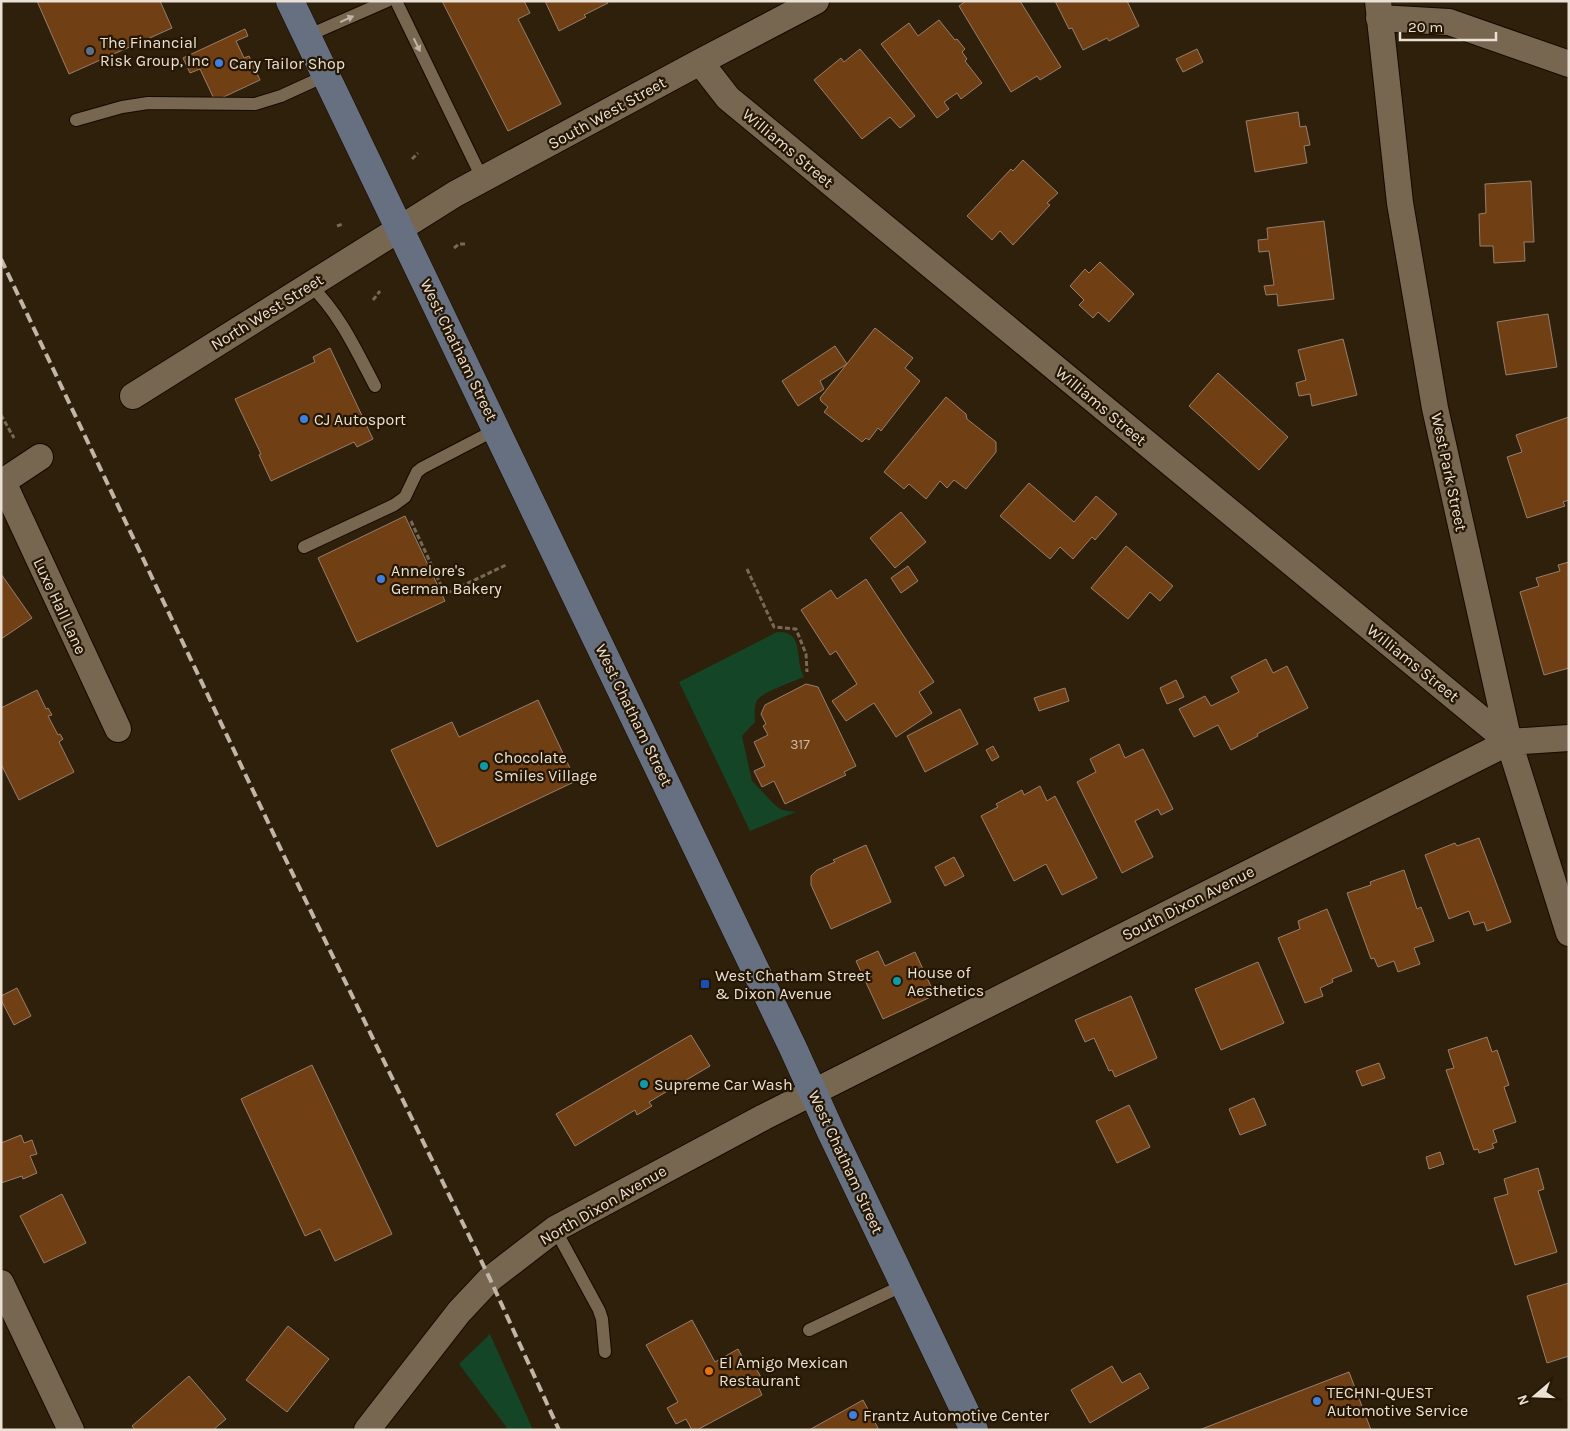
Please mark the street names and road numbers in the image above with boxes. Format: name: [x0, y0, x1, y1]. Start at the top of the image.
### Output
street label: South West Street: [545, 73, 669, 153]
street label: Williams Street: [739, 105, 837, 191]
street label: North West Street: [207, 270, 327, 354]
street label: West Chatham Street: [416, 276, 502, 424]
street label: Williams Street: [1052, 363, 1150, 449]
street label: West Park Street: [1427, 411, 1471, 533]
street label: Luxe Hall Lane: [29, 555, 91, 657]
street label: Williams Street: [1363, 620, 1463, 706]
street label: West Chatham Street: [591, 641, 677, 789]
street label: South Dixon Avenue: [1119, 861, 1257, 945]
street label: West Chatham Street: [804, 1087, 888, 1237]
street label: North Dixon Avenue: [536, 1161, 670, 1249]

